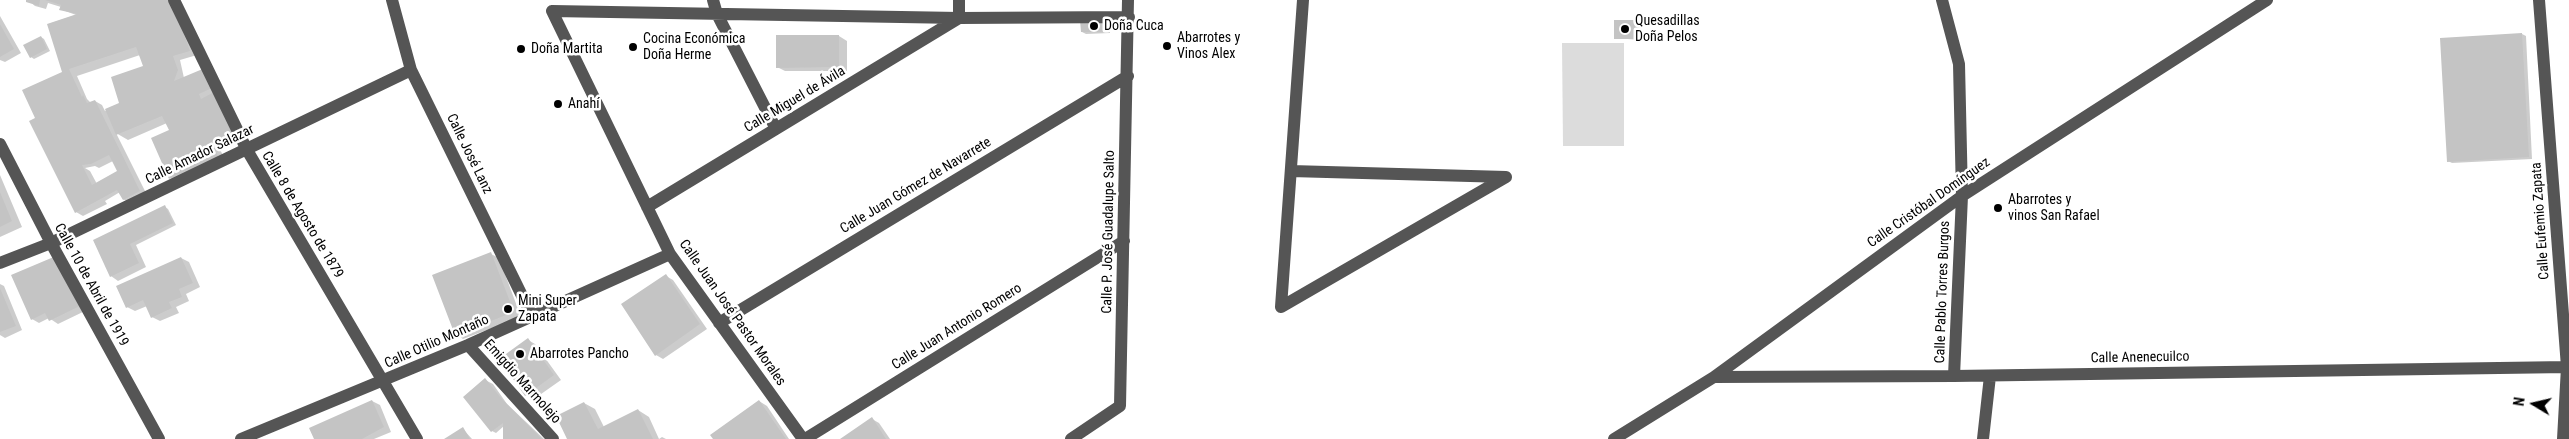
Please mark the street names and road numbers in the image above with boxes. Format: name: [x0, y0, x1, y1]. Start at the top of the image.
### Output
street label: Calle Miguel de Ávila: [741, 63, 849, 137]
street label: Calle José Lanz: [442, 111, 496, 197]
street label: Calle Amador Salazar: [143, 121, 257, 189]
street label: Calle Juan Gómez de Navarrete: [837, 134, 995, 238]
street label: Calle 8 de Agosto de 1879: [258, 149, 346, 281]
street label: Calle P. José Guadalupe Salto: [1099, 150, 1119, 314]
street label: Calle Cristóbal Domínguez: [1864, 154, 1994, 252]
street label: Calle Eufemio Zapata: [2529, 162, 2553, 280]
street label: Calle Pablo Torres Burgos: [1932, 220, 1954, 364]
street label: Calle 10 de Abril de 1919: [50, 221, 132, 349]
street label: Calle Juan José Pastor Morales: [675, 237, 789, 389]
street label: Calle Juan Antonio Romero: [889, 280, 1025, 374]
street label: Calle Otilio Montaño: [382, 311, 492, 373]
street label: Emigdio Marmolejo: [480, 337, 564, 427]
street label: Calle Anenecuilco: [2090, 349, 2190, 367]

